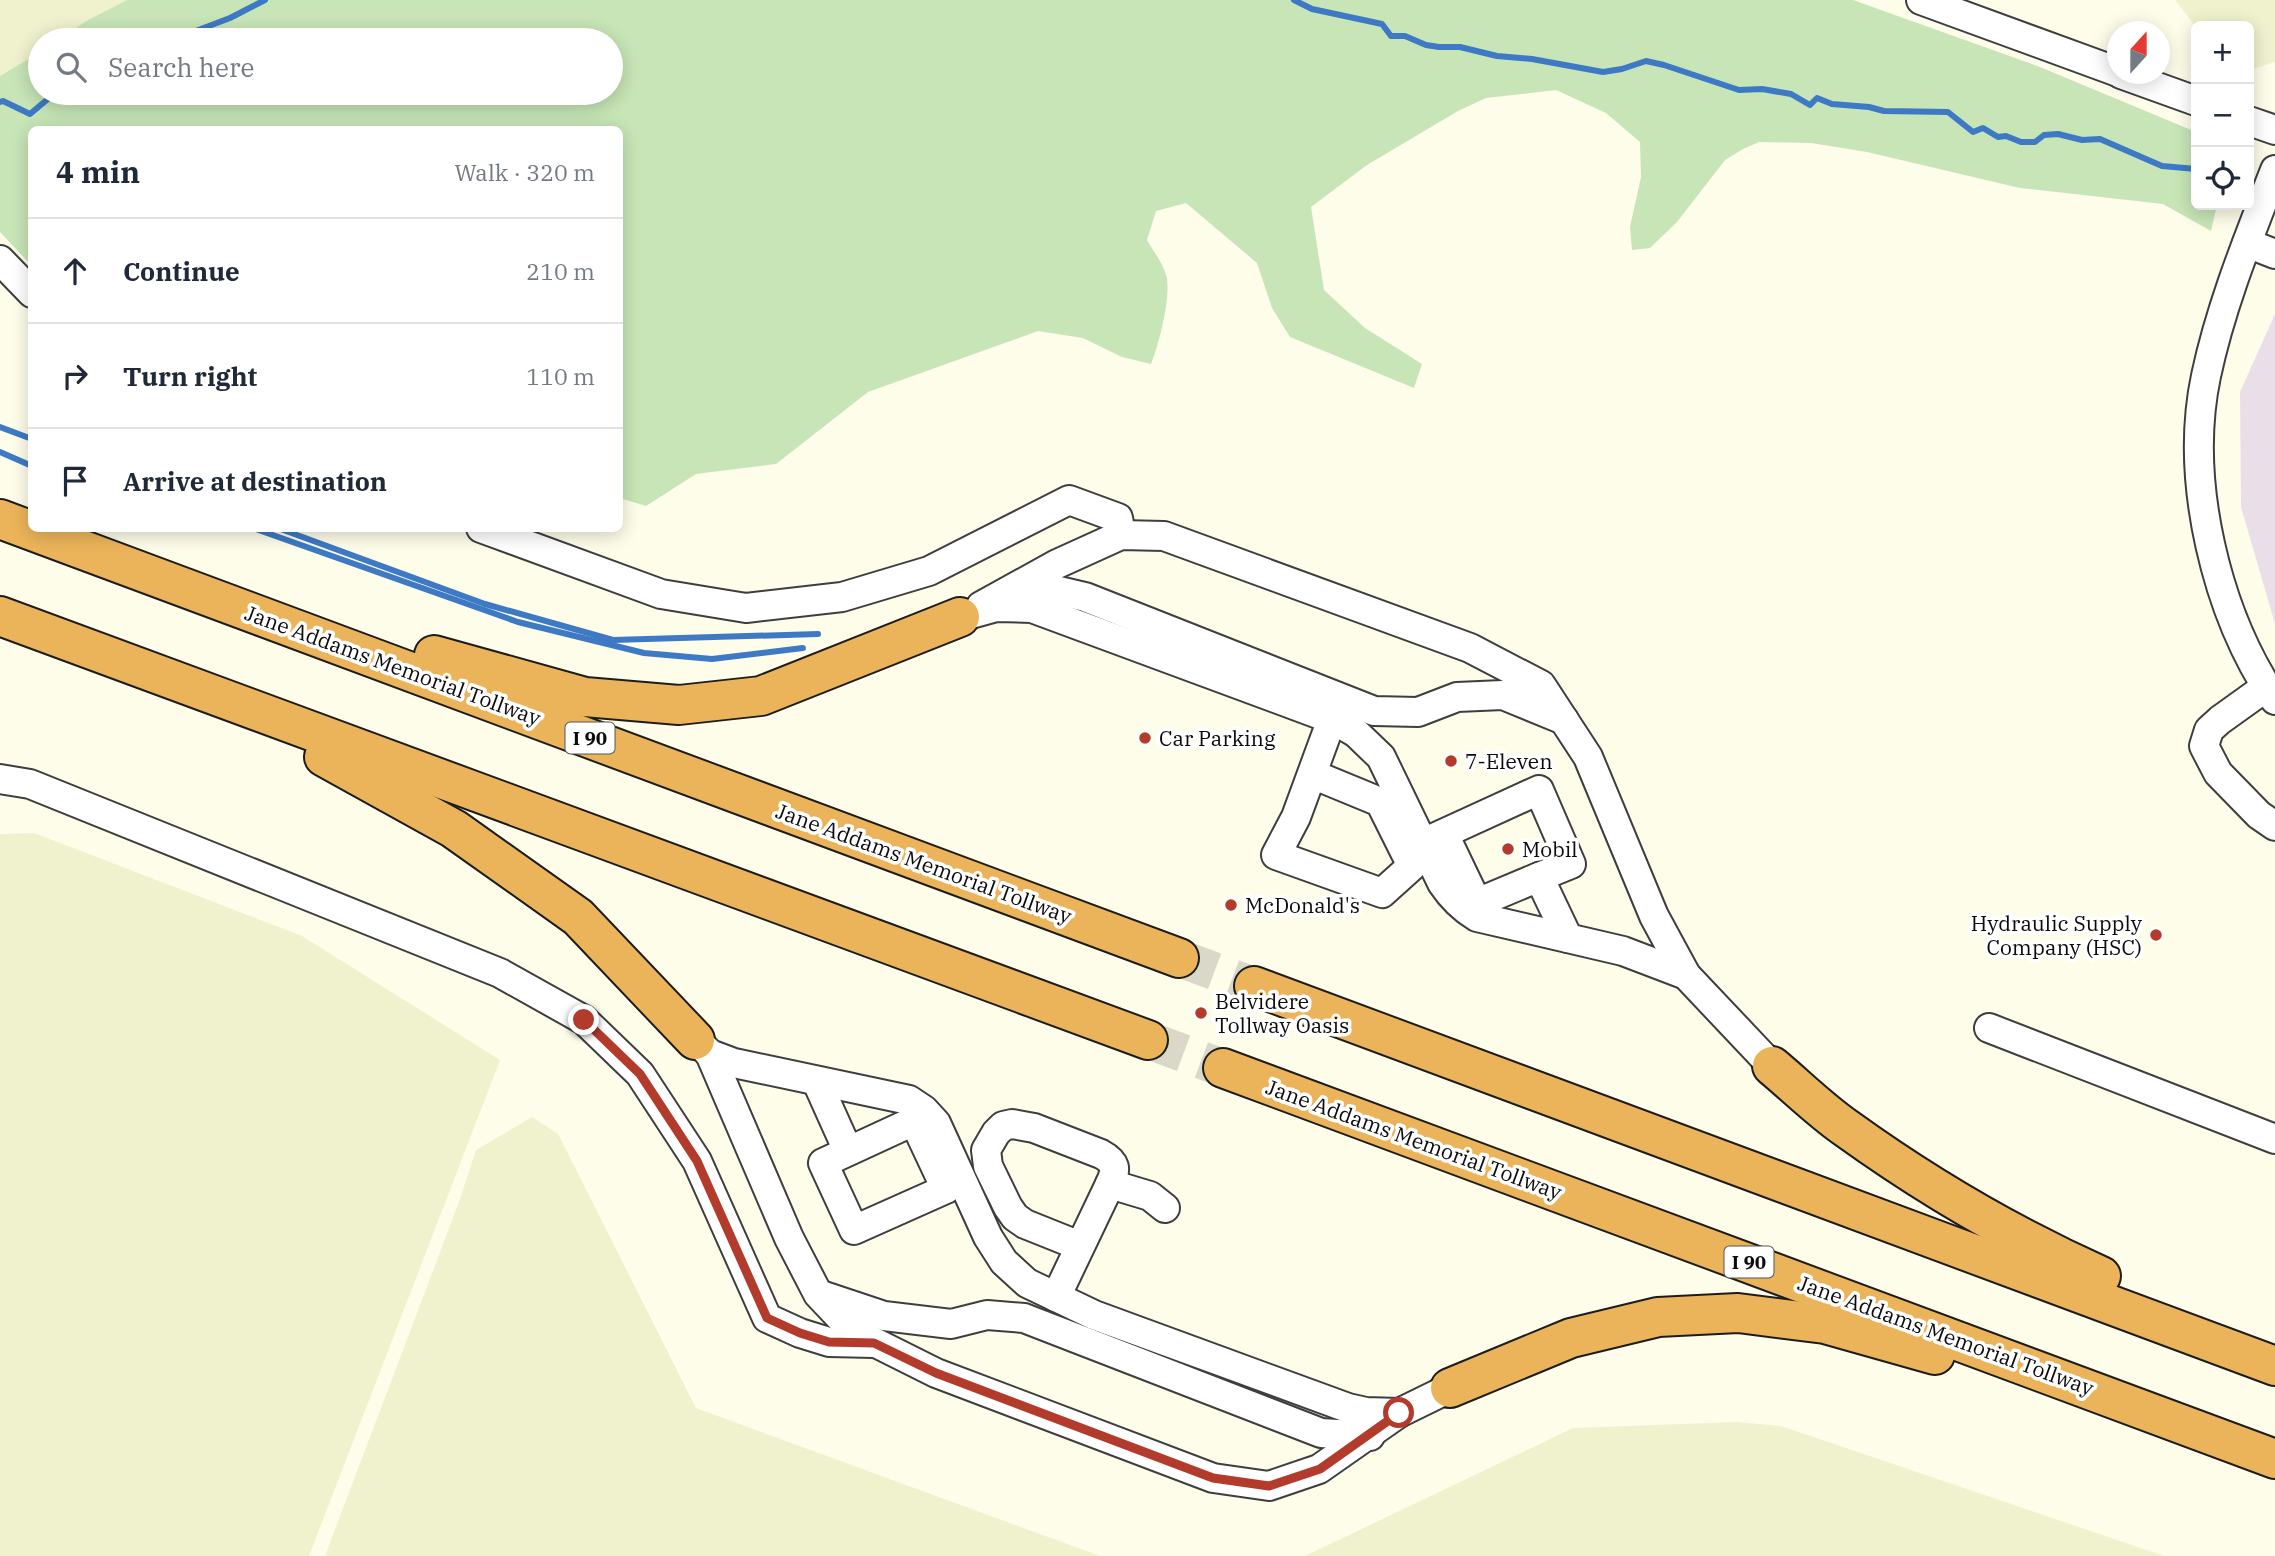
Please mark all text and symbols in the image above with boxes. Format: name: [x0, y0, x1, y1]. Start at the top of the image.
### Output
north arrow: [2107, 21, 2170, 84]
map controls: [2191, 21, 2254, 210]
button: +: [2191, 21, 2254, 84]
search box: [28, 28, 623, 105]
icon: search: [52, 48, 90, 86]
text: Search here: [108, 50, 254, 84]
button: −: [2191, 84, 2254, 147]
button: locate: [2191, 147, 2254, 210]
text: 4 min: [56, 152, 140, 191]
text: Walk · 320 m: [454, 157, 595, 187]
icon: ahead: [56, 252, 94, 290]
text: Continue: [123, 254, 240, 288]
text: 210 m: [526, 256, 595, 286]
icon: right: [56, 357, 94, 395]
text: Turn right: [123, 359, 257, 393]
text: 110 m: [526, 361, 595, 391]
icon: arrive: [56, 462, 94, 500]
text: Arrive at destination: [123, 464, 387, 498]
street label: Jane Addams Memorial Tollway: [241, 598, 545, 732]
road number: I 90: [566, 722, 614, 754]
place label: Car Parking: [1159, 724, 1276, 752]
marker: Car Parking: [1137, 730, 1153, 746]
place label: 7-Eleven: [1465, 747, 1553, 775]
marker: 7-Eleven: [1443, 753, 1459, 769]
street label: Jane Addams Memorial Tollway: [772, 796, 1076, 930]
place label: Mobil: [1522, 835, 1578, 863]
marker: Mobil: [1500, 841, 1516, 857]
place label: McDonald's: [1245, 891, 1360, 919]
marker: McDonald's: [1223, 897, 1239, 913]
place label: Hydraulic Supply Company (HSC): [1971, 909, 2143, 961]
marker: Hydraulic Supply Company (HSC): [2148, 927, 2164, 943]
place label: Belvidere Tollway Oasis: [1215, 987, 1349, 1039]
route end: [568, 1004, 599, 1035]
marker: Belvidere Tollway Oasis: [1193, 1005, 1209, 1021]
street label: Jane Addams Memorial Tollway: [1262, 1072, 1566, 1206]
road number: I 90: [1724, 1246, 1774, 1278]
street label: Jane Addams Memorial Tollway: [1794, 1268, 2098, 1402]
route start: [1383, 1397, 1414, 1428]

